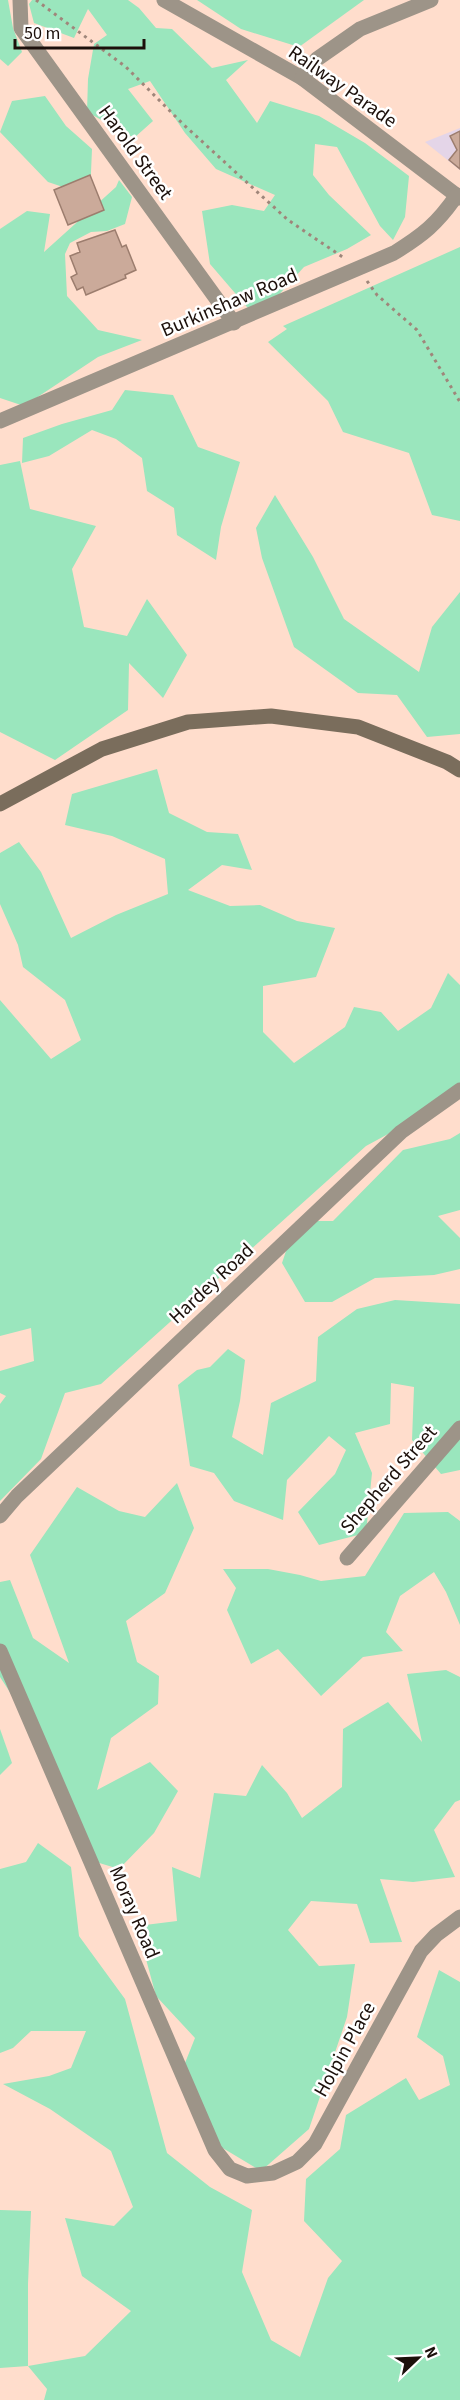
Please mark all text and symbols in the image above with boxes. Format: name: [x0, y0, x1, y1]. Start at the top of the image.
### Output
scale bar: [15, 12, 144, 50]
text: 50 m: [24, 21, 60, 46]
street label: Railway Parade: [282, 39, 403, 135]
street label: Harold Street: [91, 99, 179, 206]
street label: Burkinshaw Road: [157, 262, 302, 344]
street label: Hardey Road: [163, 1237, 260, 1331]
street label: Shepherd Street: [334, 1419, 444, 1540]
street label: Moray Road: [102, 1862, 166, 1963]
street label: Holpin Place: [307, 1997, 383, 2102]
north arrow: [388, 2328, 448, 2388]
text: N: [419, 2343, 443, 2362]

